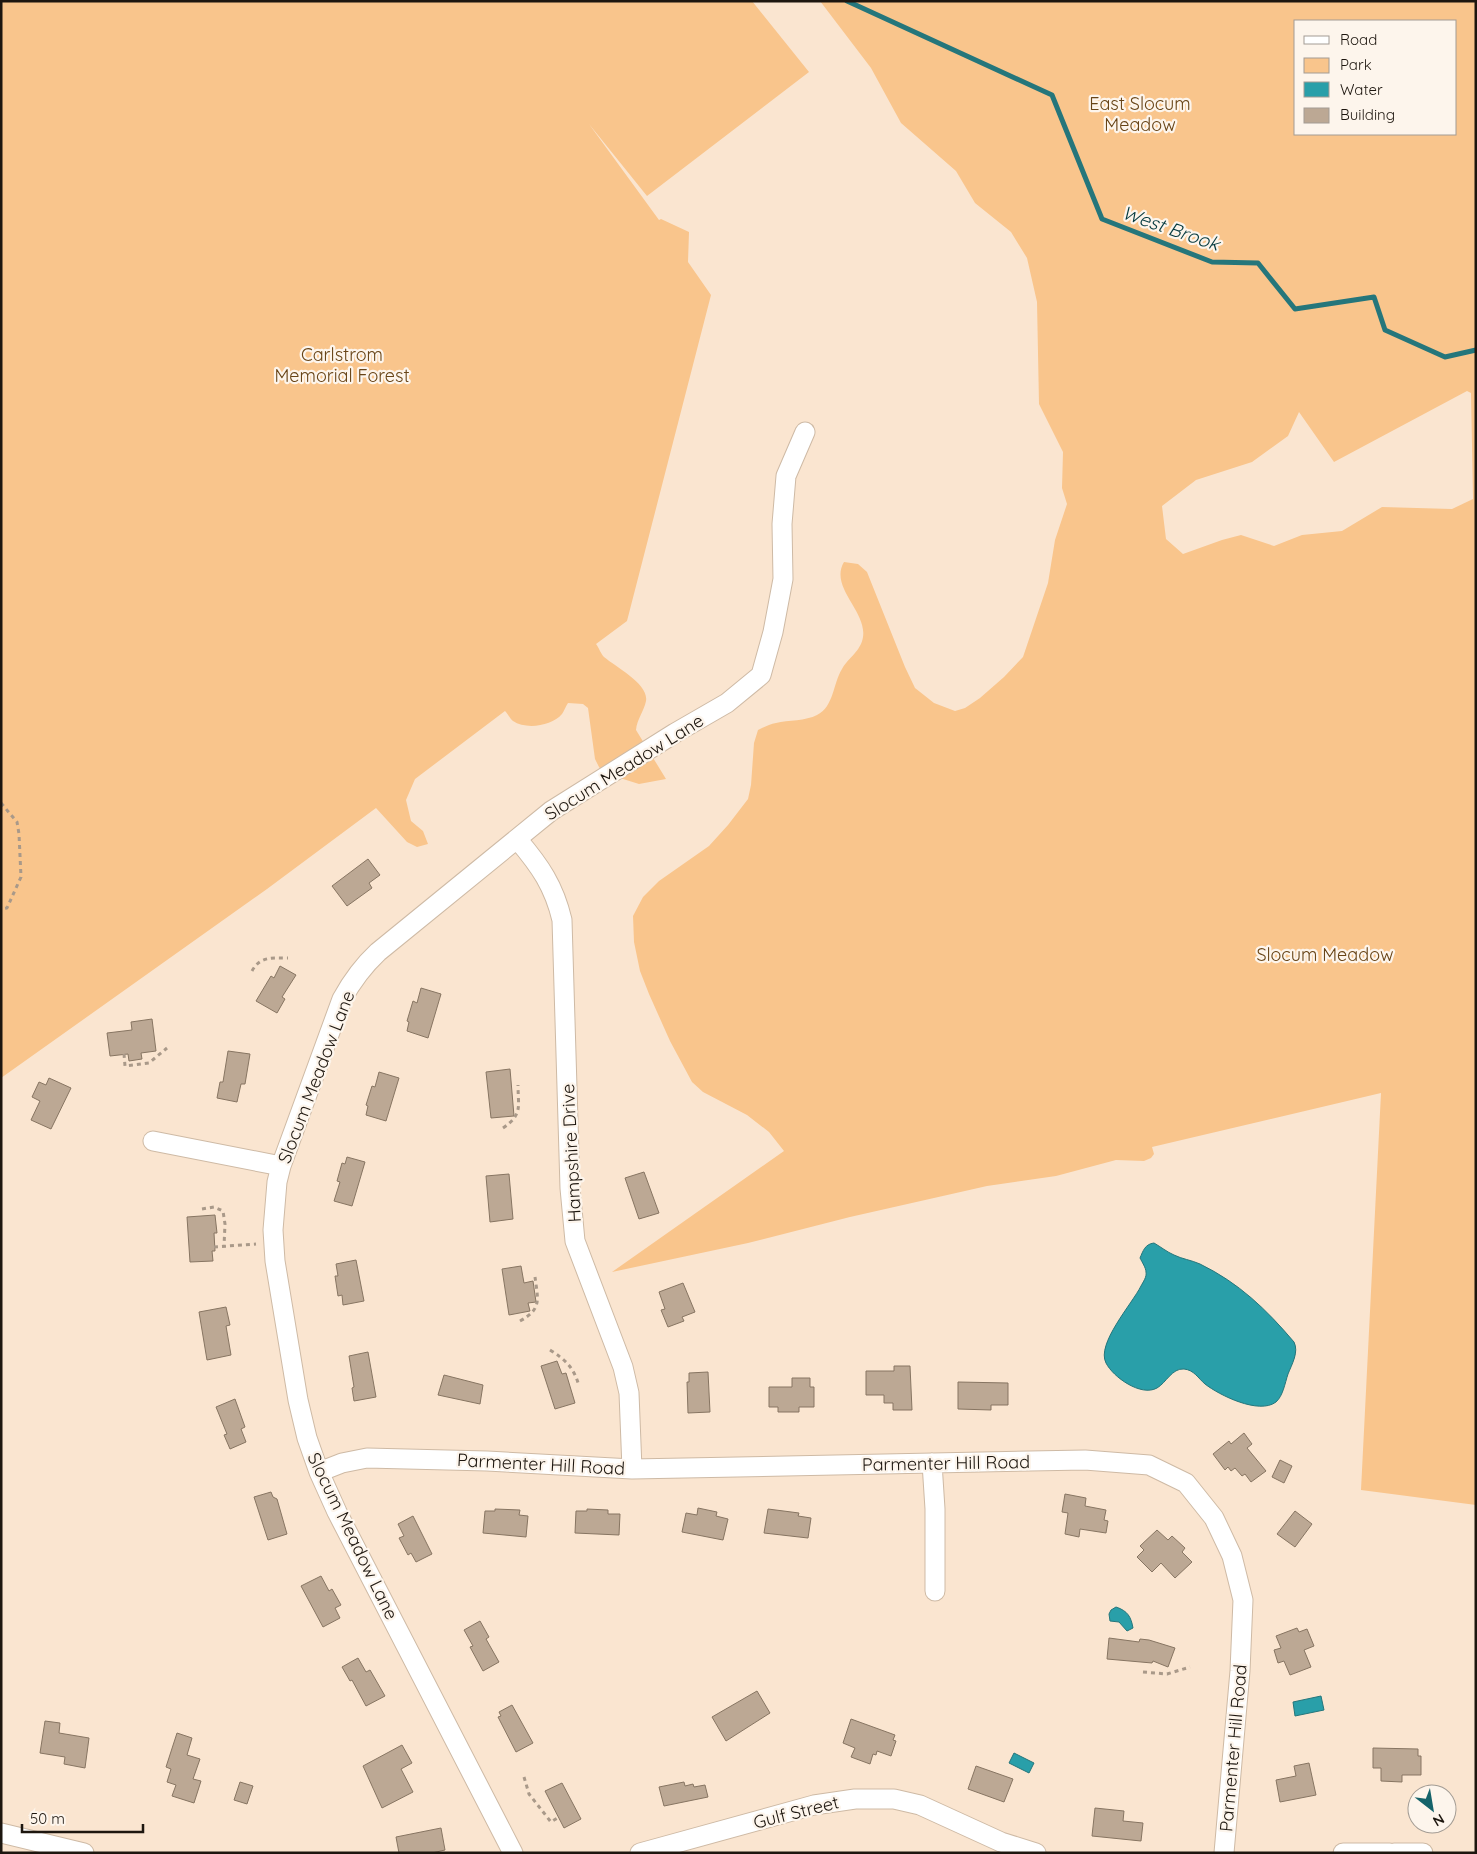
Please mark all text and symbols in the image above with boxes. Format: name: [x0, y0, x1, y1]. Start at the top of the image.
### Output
legend: [1294, 20, 1457, 135]
text: Road: [1340, 30, 1377, 49]
text: Park: [1340, 55, 1372, 74]
text: Water: [1340, 80, 1383, 99]
park label: East Slocum Meadow: [1089, 92, 1191, 136]
text: Building: [1340, 105, 1395, 124]
water label: West Brook: [1119, 200, 1225, 257]
park label: Carlstrom Memorial Forest: [274, 343, 410, 387]
street label: Slocum Meadow Lane: [540, 709, 708, 825]
park label: Slocum Meadow: [1256, 943, 1394, 966]
street label: Slocum Meadow Lane: [272, 987, 360, 1167]
street label: Hampshire Drive: [556, 1083, 586, 1223]
street label: Parmenter Hill Road: [456, 1448, 626, 1480]
street label: Slocum Meadow Lane: [303, 1449, 403, 1623]
street label: Parmenter Hill Road: [862, 1450, 1030, 1476]
street label: Parmenter Hill Road: [1214, 1663, 1252, 1833]
north arrow: [1407, 1784, 1457, 1834]
street label: Gulf Street: [751, 1790, 841, 1834]
scale bar: [22, 1802, 144, 1834]
text: 50 m: [30, 1809, 65, 1828]
text: N: [1430, 1810, 1448, 1831]

